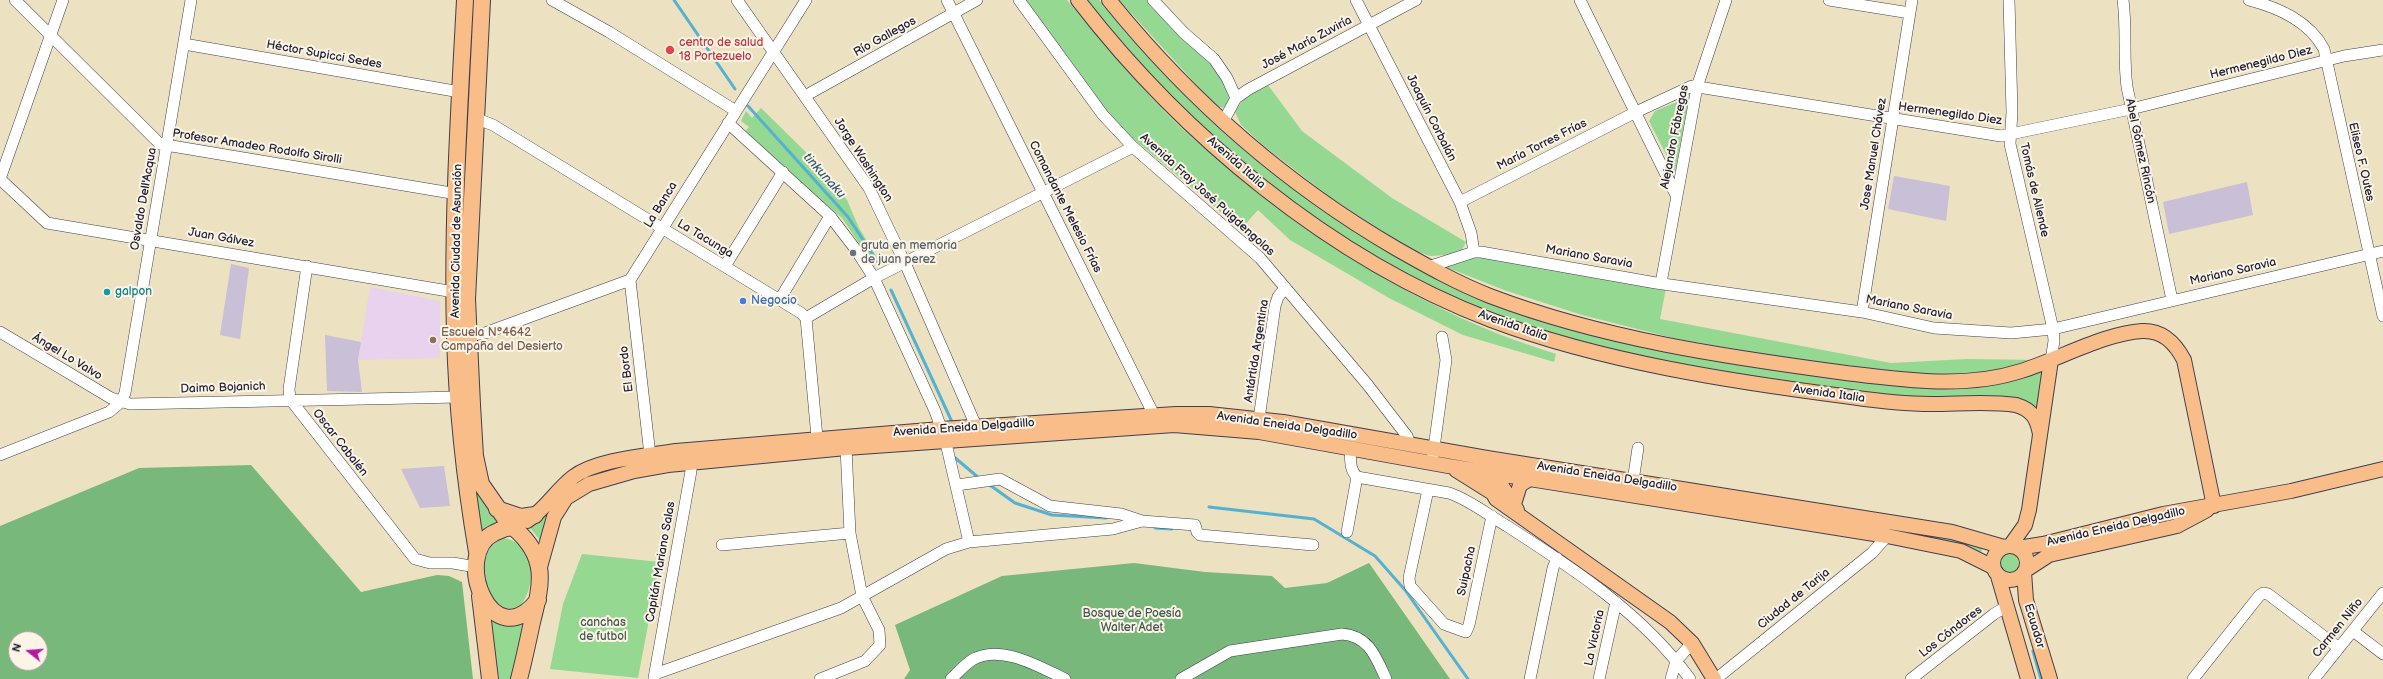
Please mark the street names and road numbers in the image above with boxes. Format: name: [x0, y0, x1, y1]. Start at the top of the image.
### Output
street label: José María Zuviría: [1260, 13, 1354, 73]
street label: Río Gallegos: [851, 14, 919, 60]
street label: Héctor Supicci Sedes: [265, 38, 383, 72]
street label: Hermenegildo Diez: [2208, 43, 2314, 83]
street label: Joaquín Corbalán: [1403, 72, 1459, 164]
street label: Alejandro Fábregas: [1658, 84, 1692, 190]
street label: Jose Manuel Chávez: [1858, 97, 1890, 211]
street label: Abel Gómez Rincón: [2122, 97, 2158, 205]
street label: Hermenegildo Diez: [1897, 100, 2003, 128]
street label: Jorge Washington: [830, 115, 896, 205]
street label: María Torres Frías: [1495, 116, 1589, 174]
street label: Eliseo F. Outes: [2345, 121, 2377, 203]
street label: Profesor Amadeo Rodolfo Sirolli: [171, 126, 343, 168]
street label: Avenida Fray José Puigdengolas: [1137, 131, 1277, 259]
street label: Avenida Italia: [1204, 134, 1268, 192]
street label: Comandante Melesio Frías: [1025, 139, 1105, 275]
street label: Tomás de Allende: [2016, 141, 2052, 239]
street label: Osvaldo Dell'Acqua: [128, 147, 160, 251]
street label: Avenida Ciudad de Asunción: [448, 164, 466, 318]
street label: La Banca: [641, 179, 681, 231]
street label: La Tacunga: [674, 217, 736, 261]
street label: Juan Gálvez: [187, 225, 255, 251]
street label: Mariano Saravia: [1544, 242, 1634, 272]
street label: Mariano Saravia: [2188, 255, 2278, 289]
street label: Mariano Saravia: [1864, 293, 1954, 323]
street label: Antártida Argentina: [1242, 298, 1272, 404]
street label: Avenida Italia: [1476, 307, 1550, 345]
street label: Ángel Lo Valvo: [29, 330, 105, 384]
street label: El Bordo: [617, 345, 637, 393]
street label: Daimo Bojanich: [180, 379, 266, 397]
street label: Avenida Italia: [1792, 382, 1866, 406]
street label: Oscar Cabalén: [309, 407, 371, 479]
street label: Avenida Eneida Delgadillo: [1216, 409, 1358, 443]
street label: Avenida Eneida Delgadillo: [893, 416, 1035, 440]
street label: Avenida Eneida Delgadillo: [1536, 459, 1678, 495]
street label: Capitán Mariano Salas: [643, 500, 679, 624]
street label: Avenida Eneida Delgadillo: [2045, 504, 2187, 550]
street label: Suipacha: [1455, 545, 1479, 597]
street label: Ciudad de Tarija: [1755, 566, 1833, 632]
street label: Carmen Niño: [2310, 595, 2366, 661]
street label: Ecuador: [2020, 602, 2048, 650]
street label: Los Cóndores: [1917, 603, 1985, 661]
street label: La Victoria: [1582, 609, 1608, 667]

